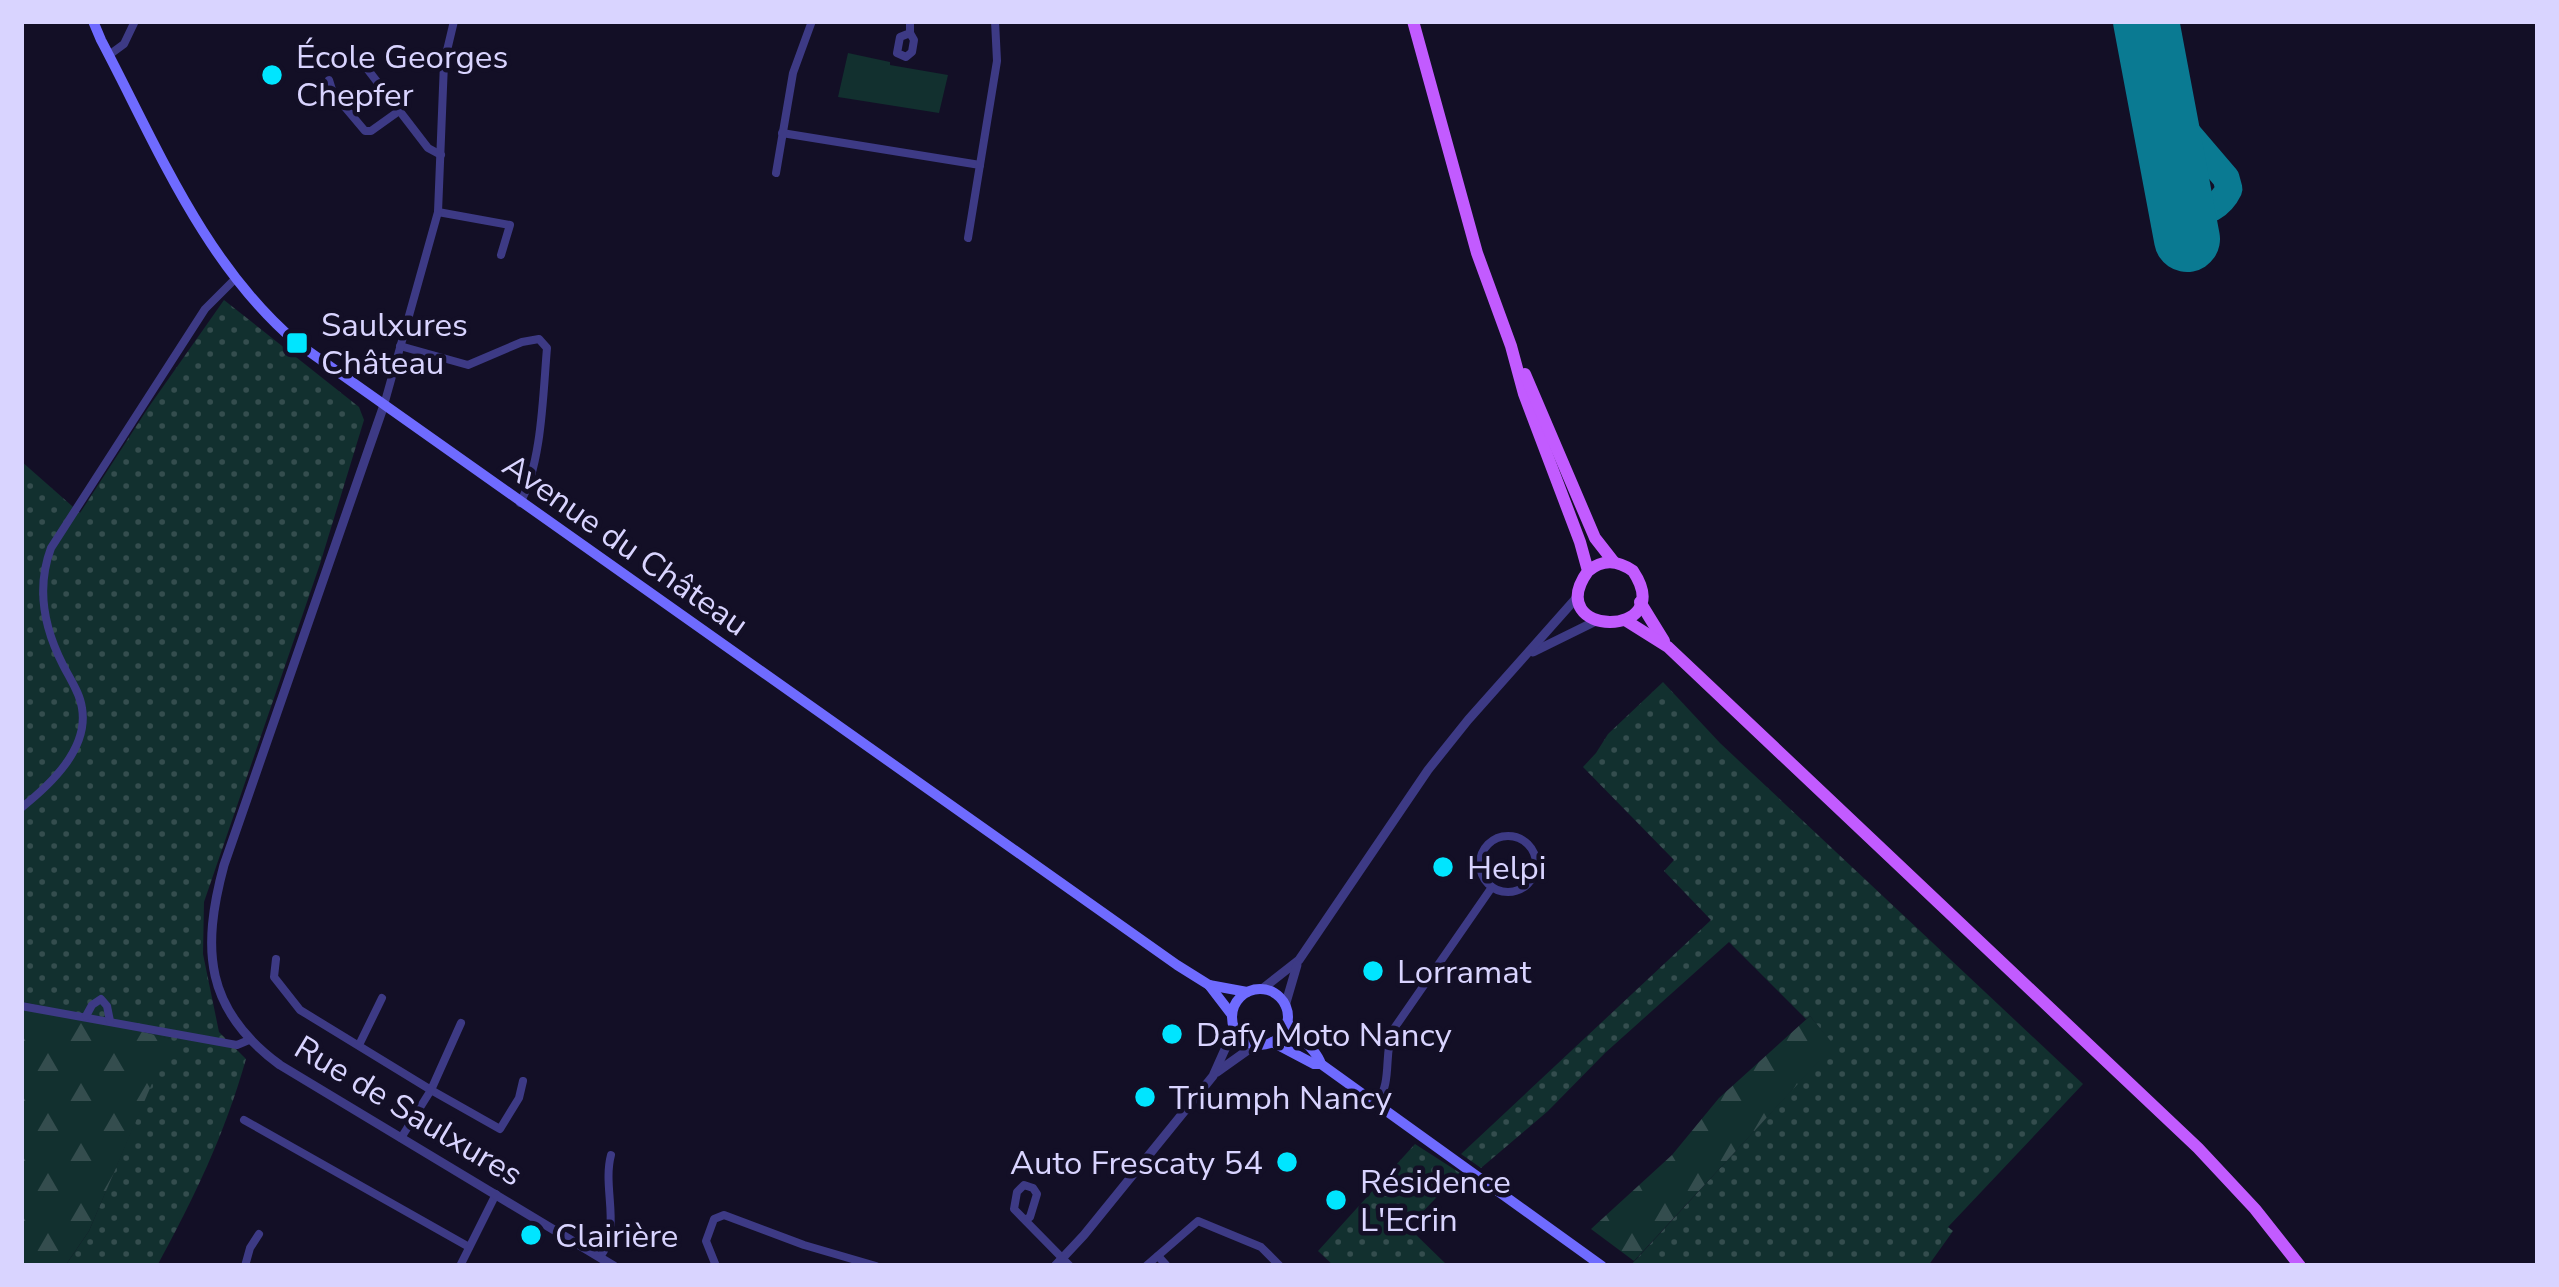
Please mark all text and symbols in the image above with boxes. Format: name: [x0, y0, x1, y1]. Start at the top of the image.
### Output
place label: École Georges Chepfer: [296, 35, 508, 118]
marker: École Georges Chepfer: [259, 62, 285, 88]
place label: Saulxures Château: [321, 303, 468, 386]
marker: Saulxures Château: [284, 330, 310, 356]
street label: Avenue du Château: [493, 444, 757, 647]
place label: Helpi: [1467, 846, 1546, 891]
marker: Helpi: [1430, 854, 1456, 880]
place label: Lorramat: [1397, 950, 1532, 995]
marker: Lorramat: [1360, 958, 1386, 984]
place label: Dafy Moto Nancy: [1196, 1013, 1452, 1058]
marker: Dafy Moto Nancy: [1159, 1021, 1185, 1047]
street label: Rue de Saulxures: [286, 1025, 531, 1197]
place label: Triumph Nancy: [1169, 1076, 1392, 1121]
marker: Triumph Nancy: [1132, 1084, 1158, 1110]
place label: Auto Frescaty 54: [1010, 1141, 1263, 1186]
marker: Auto Frescaty 54: [1274, 1149, 1300, 1175]
place label: Résidence L'Ecrin: [1360, 1160, 1511, 1243]
marker: Résidence L'Ecrin: [1323, 1187, 1349, 1213]
place label: Clairière: [555, 1214, 678, 1259]
marker: Clairière: [518, 1222, 544, 1248]

